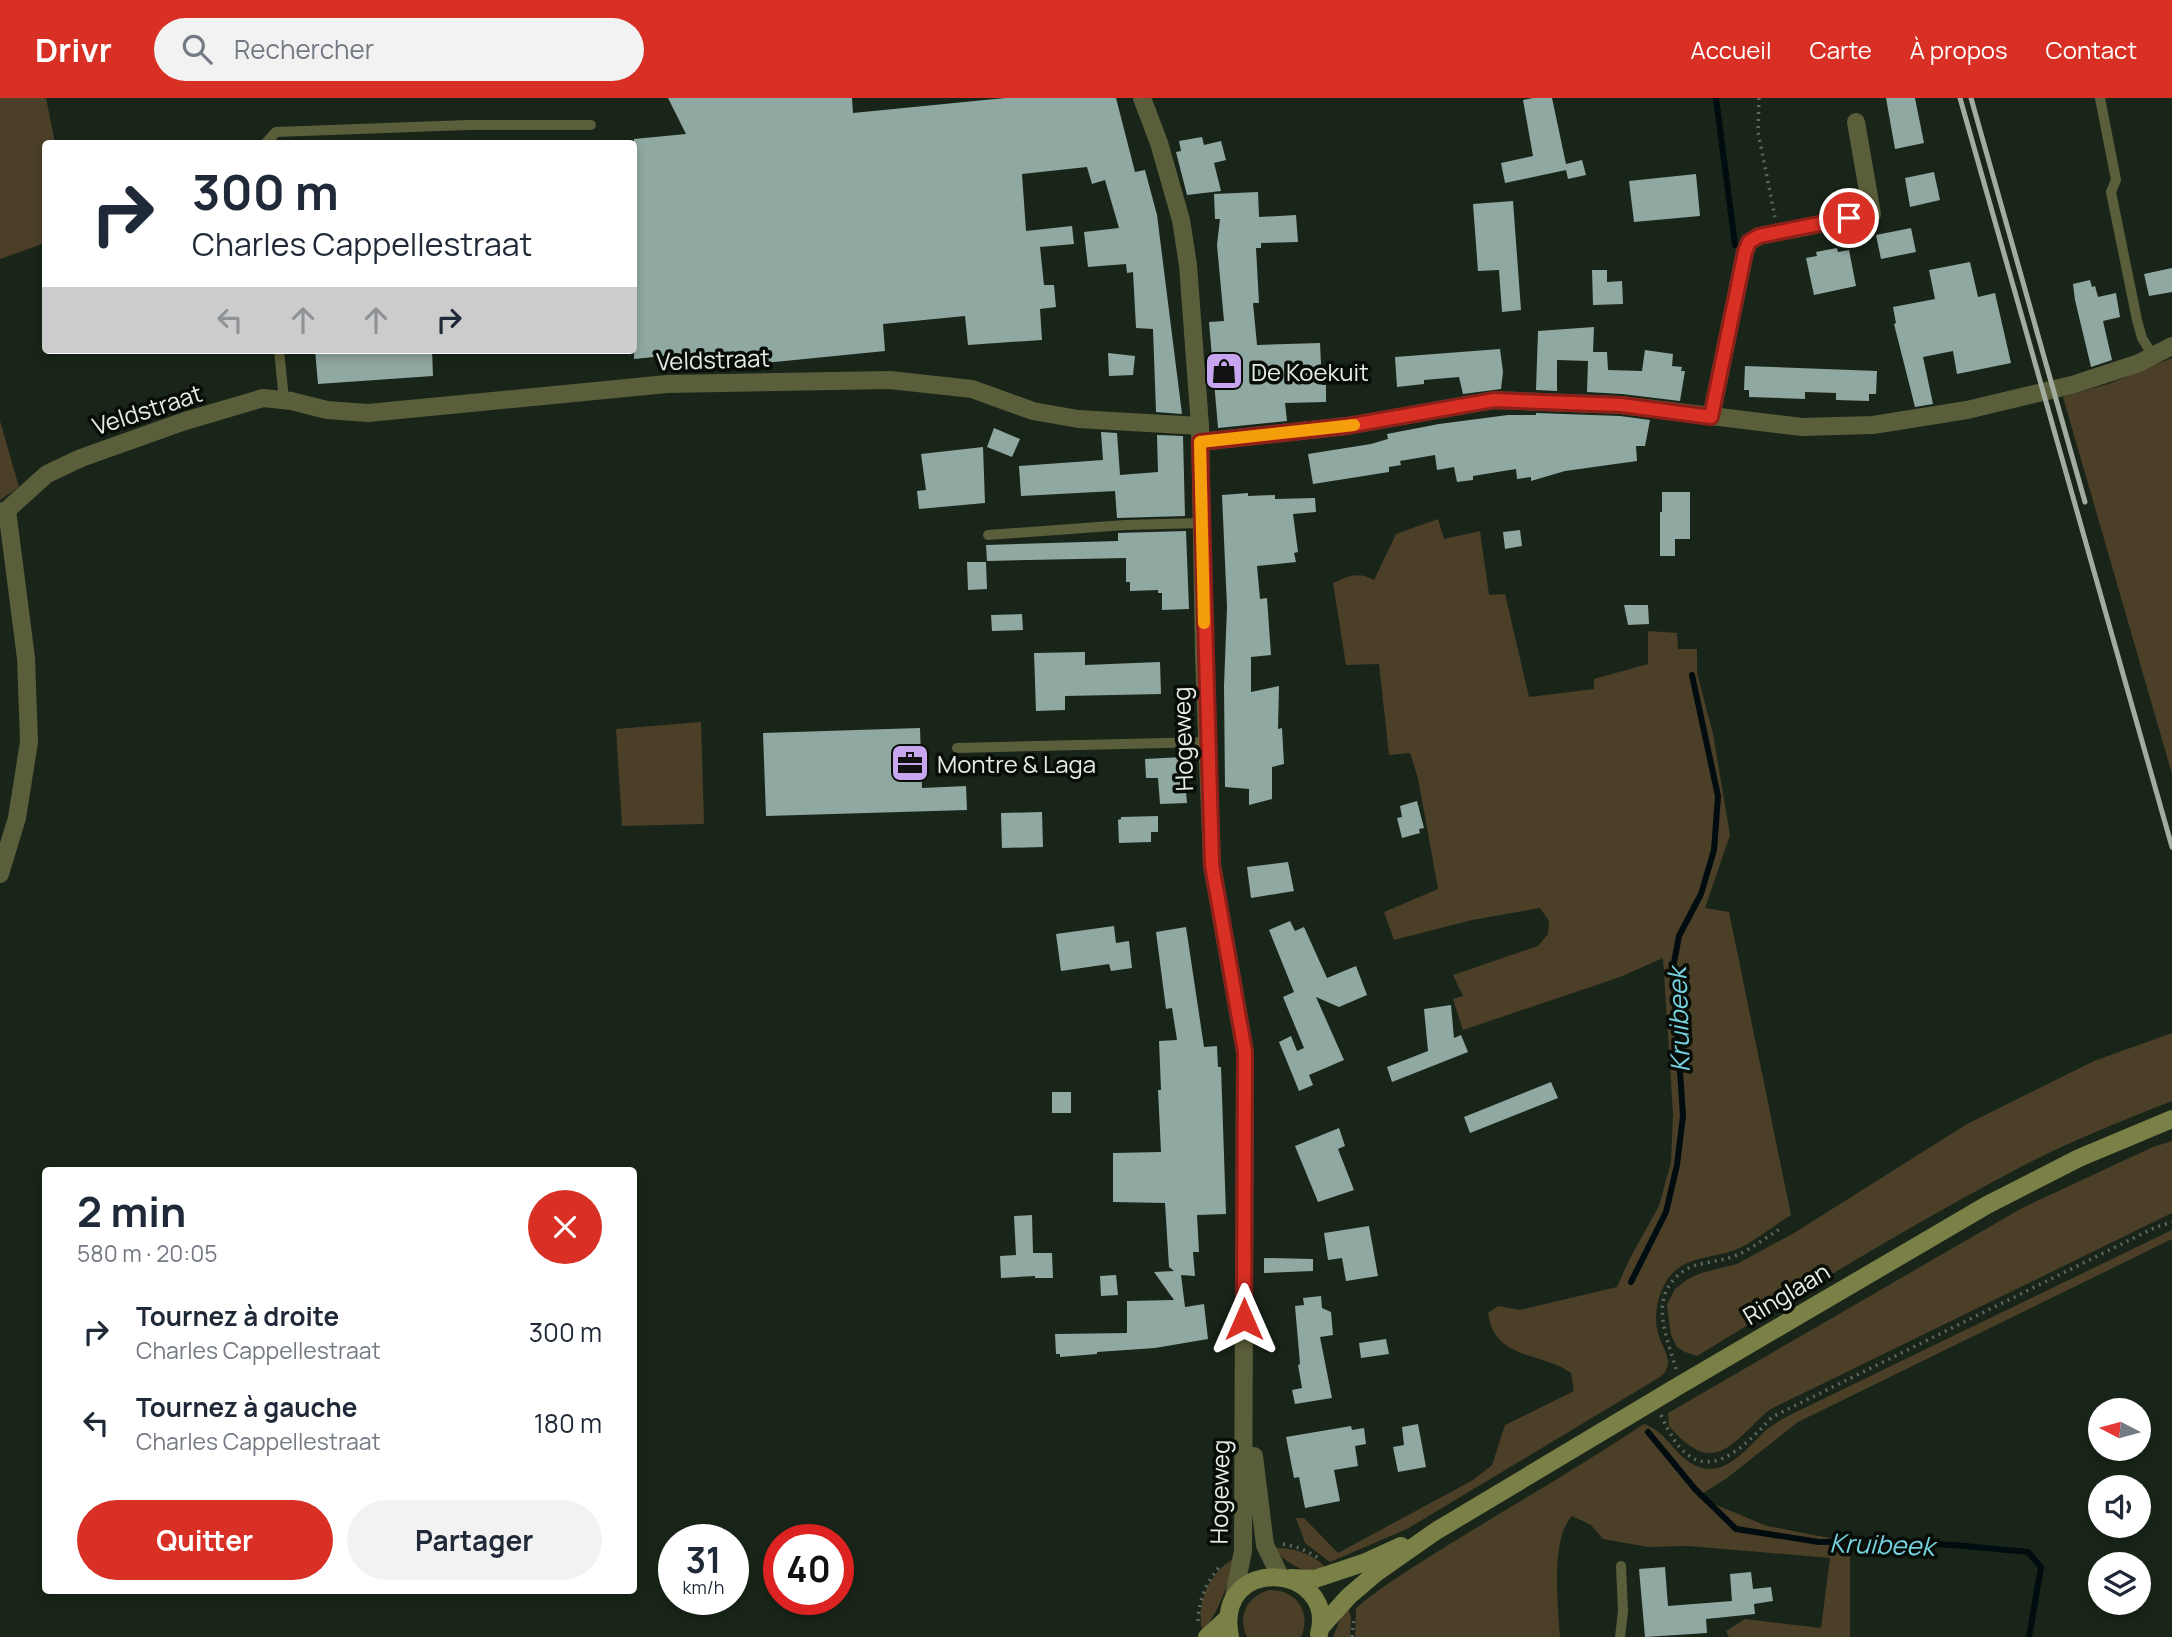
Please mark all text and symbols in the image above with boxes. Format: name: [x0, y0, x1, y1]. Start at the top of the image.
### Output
search box: [154, 18, 644, 81]
text: Drivr: [35, 27, 112, 72]
icon: search: [178, 30, 216, 68]
text: Rechercher: [234, 31, 374, 67]
text: Accueil: [1691, 33, 1771, 66]
text: Carte: [1809, 33, 1872, 66]
text: À propos: [1910, 33, 2008, 66]
text: Contact: [2046, 33, 2137, 66]
text: 300 m: [192, 158, 339, 225]
icon: right: [77, 168, 168, 259]
pin: [1819, 188, 1879, 248]
icon: arrive: [1830, 199, 1868, 237]
text: Charles Cappellestraat: [192, 222, 532, 266]
icon: left: [211, 301, 249, 339]
icon: ahead: [284, 301, 322, 339]
icon: ahead: [357, 301, 395, 339]
icon: right: [430, 301, 468, 339]
street label: Veldstraat: [656, 341, 770, 377]
shop icon: De Koekuit: [1203, 350, 1245, 392]
place label: De Koekuit: [1251, 355, 1369, 388]
street label: Veldstraat: [88, 376, 206, 442]
street label: Hogeweg: [1164, 686, 1200, 792]
office icon: Montre & Laga: [889, 742, 931, 784]
place label: Montre & Laga: [937, 747, 1096, 780]
water label: Kruibeek: [1658, 963, 1698, 1073]
text: 2 min: [77, 1182, 186, 1240]
button: close: [528, 1190, 602, 1264]
text: 580 m · 20:05: [77, 1237, 218, 1269]
street label: Ringlaan: [1736, 1254, 1836, 1332]
position arrow: [1207, 1282, 1281, 1356]
text: Tournez à droite: [136, 1298, 339, 1334]
icon: right: [77, 1313, 115, 1351]
text: 300 m: [529, 1314, 602, 1350]
text: Charles Cappellestraat: [136, 1334, 381, 1366]
text: Tournez à gauche: [136, 1389, 357, 1425]
north arrow: [2088, 1398, 2151, 1461]
map controls: [2088, 1398, 2151, 1615]
icon: left: [77, 1404, 115, 1442]
text: 180 m: [534, 1405, 602, 1441]
text: Charles Cappellestraat: [136, 1425, 381, 1457]
street label: Hogeweg: [1202, 1439, 1236, 1545]
button: sound: [2088, 1475, 2151, 1538]
button: Quitter: [77, 1500, 333, 1580]
button: Partager: [347, 1500, 602, 1580]
speed limit sign: 40: [763, 1524, 854, 1615]
water label: Kruibeek: [1829, 1524, 1939, 1564]
text: 31: [686, 1536, 721, 1584]
button: layers: [2088, 1552, 2151, 1615]
text: km/h: [683, 1575, 724, 1599]

